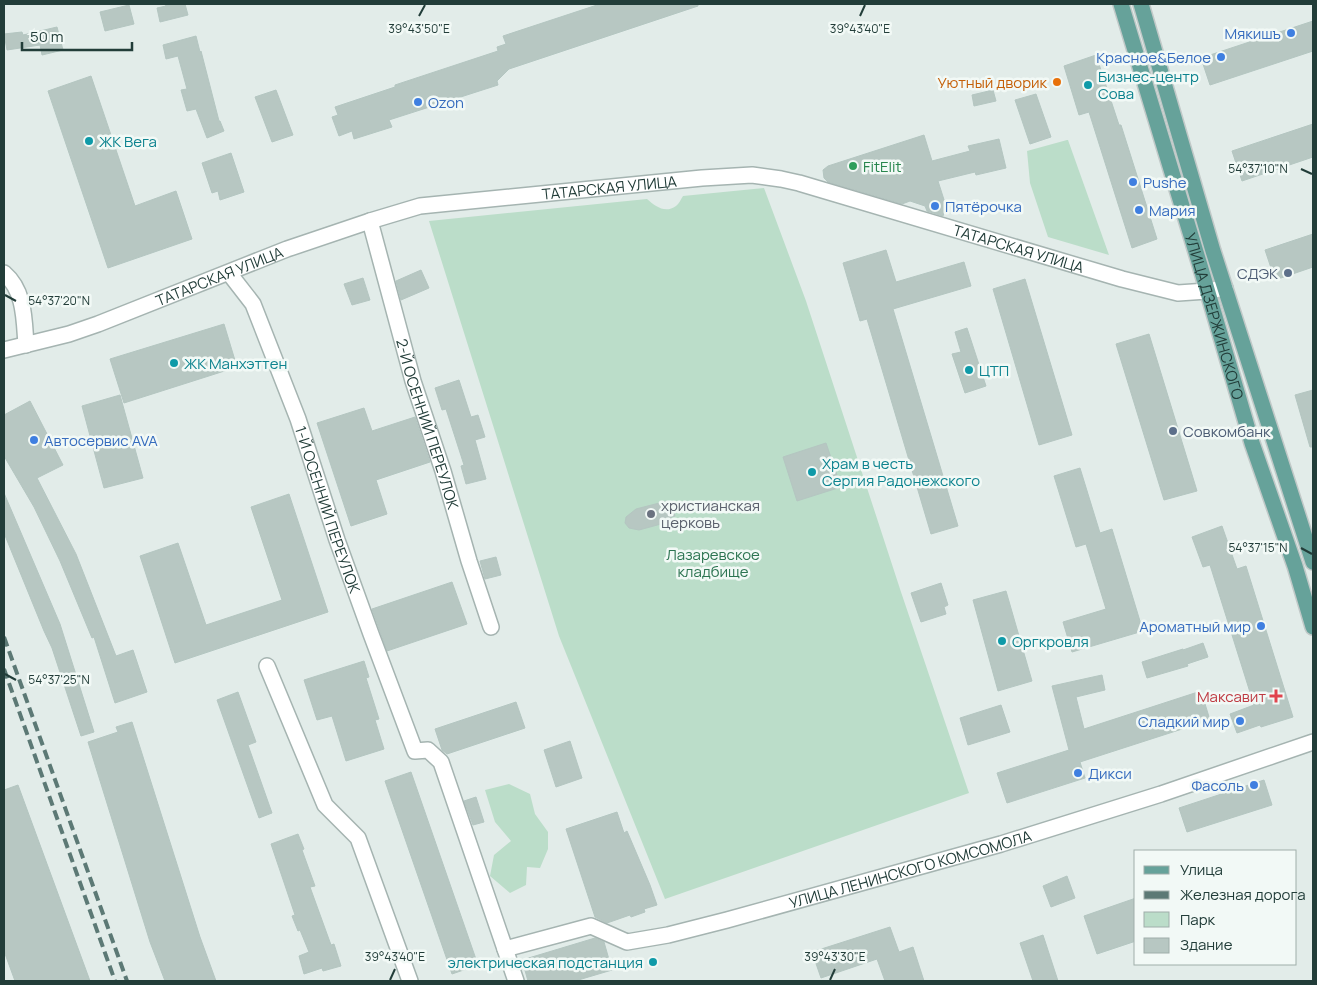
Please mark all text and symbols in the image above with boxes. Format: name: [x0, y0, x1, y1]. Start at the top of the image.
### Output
scale bar: [22, 20, 132, 52]
text: 39°43'50"E: [388, 20, 450, 37]
text: 39°43'40"E: [830, 20, 890, 37]
place label: Мякишъ: [1224, 23, 1281, 44]
text: 50 m: [30, 26, 64, 47]
marker: Мякишъ: [1285, 27, 1297, 39]
place label: Красное&Белое: [1096, 47, 1211, 68]
marker: Красное&Белое: [1215, 51, 1227, 63]
place label: Бизнес-центр Сова: [1098, 66, 1199, 104]
place label: Уютный дворик: [937, 72, 1048, 93]
marker: Уютный дворик: [1051, 76, 1063, 88]
marker: Бизнес-центр Сова: [1082, 79, 1094, 91]
place label: Ozon: [428, 92, 464, 113]
marker: Ozon: [412, 96, 424, 108]
place label: ЖК Вега: [99, 131, 157, 152]
marker: ЖК Вега: [83, 135, 95, 147]
place label: FitElit: [863, 156, 902, 177]
marker: FitElit: [847, 160, 859, 172]
text: 54°37'10"N: [1228, 160, 1288, 177]
street label: ТАТАРСКАЯ УЛИЦА: [541, 170, 678, 204]
place label: Pushe: [1143, 172, 1187, 193]
marker: Pushe: [1127, 176, 1139, 188]
place label: Пятёрочка: [945, 196, 1022, 217]
marker: Пятёрочка: [929, 200, 941, 212]
place label: Мария: [1149, 200, 1196, 221]
marker: Мария: [1133, 204, 1145, 216]
street label: ТАТАРСКАЯ УЛИЦА: [951, 219, 1087, 278]
street label: УЛИЦА ДЗЕРЖИНСКОГО: [1180, 230, 1249, 402]
street label: ТАТАРСКАЯ УЛИЦА: [152, 241, 286, 311]
place label: СДЭК: [1237, 263, 1278, 284]
marker: СДЭК: [1282, 267, 1294, 279]
text: 54°37'20"N: [28, 292, 90, 309]
street label: 2-Й ОСЕННИЙ ПЕРЕУЛОК: [392, 336, 464, 512]
place label: ЖК Манхэттен: [184, 353, 287, 374]
marker: ЖК Манхэттен: [168, 357, 180, 369]
place label: ЦТП: [979, 360, 1009, 381]
marker: ЦТП: [963, 364, 975, 376]
place label: Совкомбанк: [1183, 421, 1271, 442]
street label: 1-Й ОСЕННИЙ ПЕРЕУЛОК: [290, 423, 366, 596]
marker: Совкомбанк: [1167, 425, 1179, 437]
place label: Автосервис AVA: [44, 430, 158, 451]
marker: Автосервис AVA: [28, 434, 40, 446]
place label: Храм в честь Сергия Радонежского: [822, 453, 980, 491]
marker: Храм в честь Сергия Радонежского: [806, 466, 818, 478]
place label: христианская церковь: [661, 495, 760, 533]
marker: христианская церковь: [645, 508, 657, 520]
text: 54°37'15"N: [1228, 539, 1288, 556]
park label: Лазаревское кладбище: [666, 544, 760, 582]
place label: Ароматный мир: [1139, 616, 1251, 637]
marker: Ароматный мир: [1255, 620, 1267, 632]
place label: Оргкровля: [1012, 631, 1089, 652]
marker: Оргкровля: [996, 635, 1008, 647]
text: 54°37'25"N: [28, 671, 90, 688]
place label: Максавит: [1197, 686, 1266, 707]
marker: Максавит: [1270, 690, 1282, 702]
place label: Сладкий мир: [1138, 711, 1230, 732]
marker: Сладкий мир: [1234, 715, 1246, 727]
place label: Дикси: [1088, 763, 1132, 784]
marker: Дикси: [1072, 767, 1084, 779]
place label: Фасоль: [1191, 775, 1244, 796]
marker: Фасоль: [1248, 779, 1260, 791]
street label: УЛИЦА ЛЕНИНСКОГО КОМСОМОЛА: [787, 825, 1034, 913]
legend: [1134, 850, 1297, 965]
text: Улица: [1180, 859, 1223, 880]
text: Железная дорога: [1180, 884, 1305, 905]
text: Парк: [1180, 909, 1216, 930]
text: Здание: [1180, 934, 1233, 955]
text: 39°43'40"E: [365, 948, 425, 965]
text: 39°43'30"E: [804, 948, 866, 965]
place label: электрическая подстанция: [447, 952, 643, 973]
marker: электрическая подстанция: [647, 956, 659, 968]

